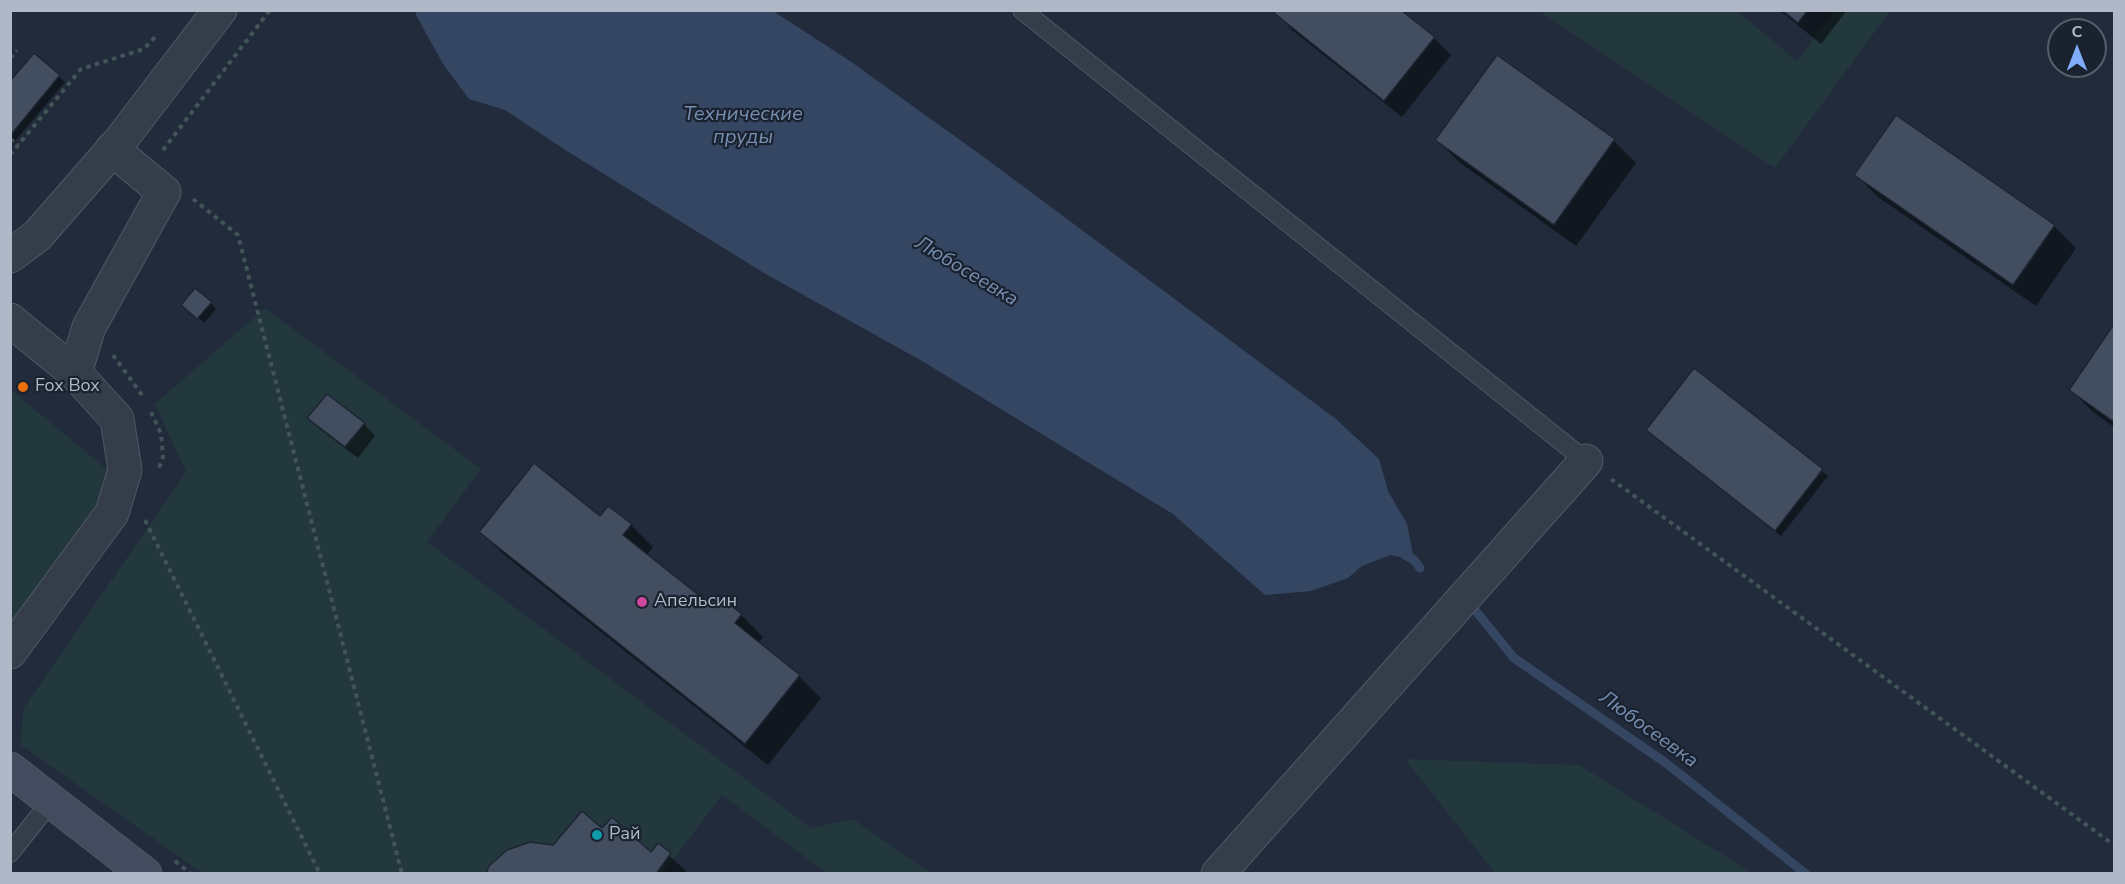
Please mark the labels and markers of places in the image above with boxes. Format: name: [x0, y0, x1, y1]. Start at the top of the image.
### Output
place label: Fox Box: [35, 376, 100, 398]
marker: Fox Box: [16, 380, 30, 394]
place label: Апельсин: [654, 591, 737, 613]
marker: Апельсин: [635, 595, 649, 609]
place label: Рай: [609, 824, 640, 846]
marker: Рай: [590, 828, 604, 842]

